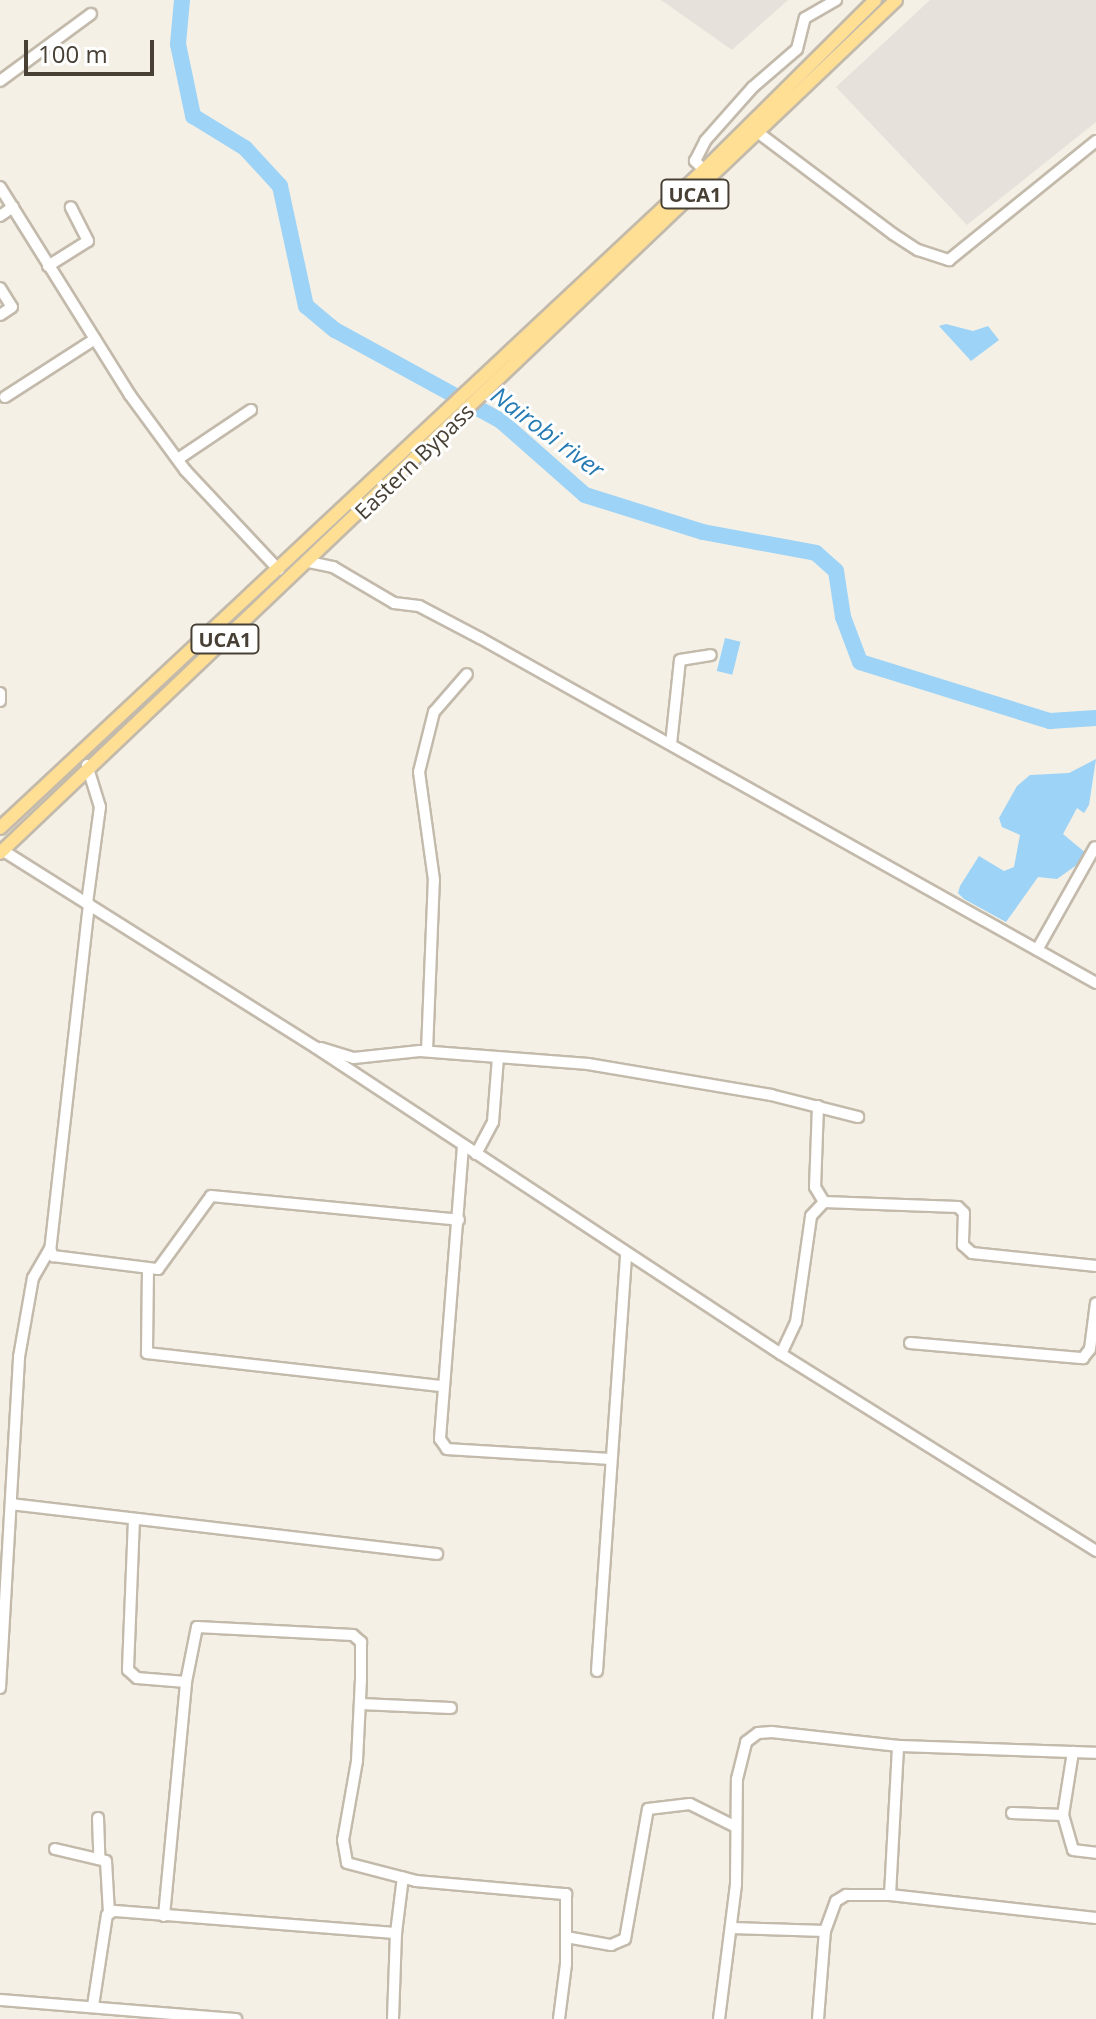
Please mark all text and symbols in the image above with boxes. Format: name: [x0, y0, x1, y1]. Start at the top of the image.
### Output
scale bar: [28, 24, 158, 74]
text: 100 m: [38, 37, 108, 70]
road number: UCA1: [659, 178, 731, 210]
water label: Nairobi river: [486, 380, 610, 484]
street label: Eastern Bypass: [349, 398, 479, 524]
road number: UCA1: [189, 623, 261, 655]

